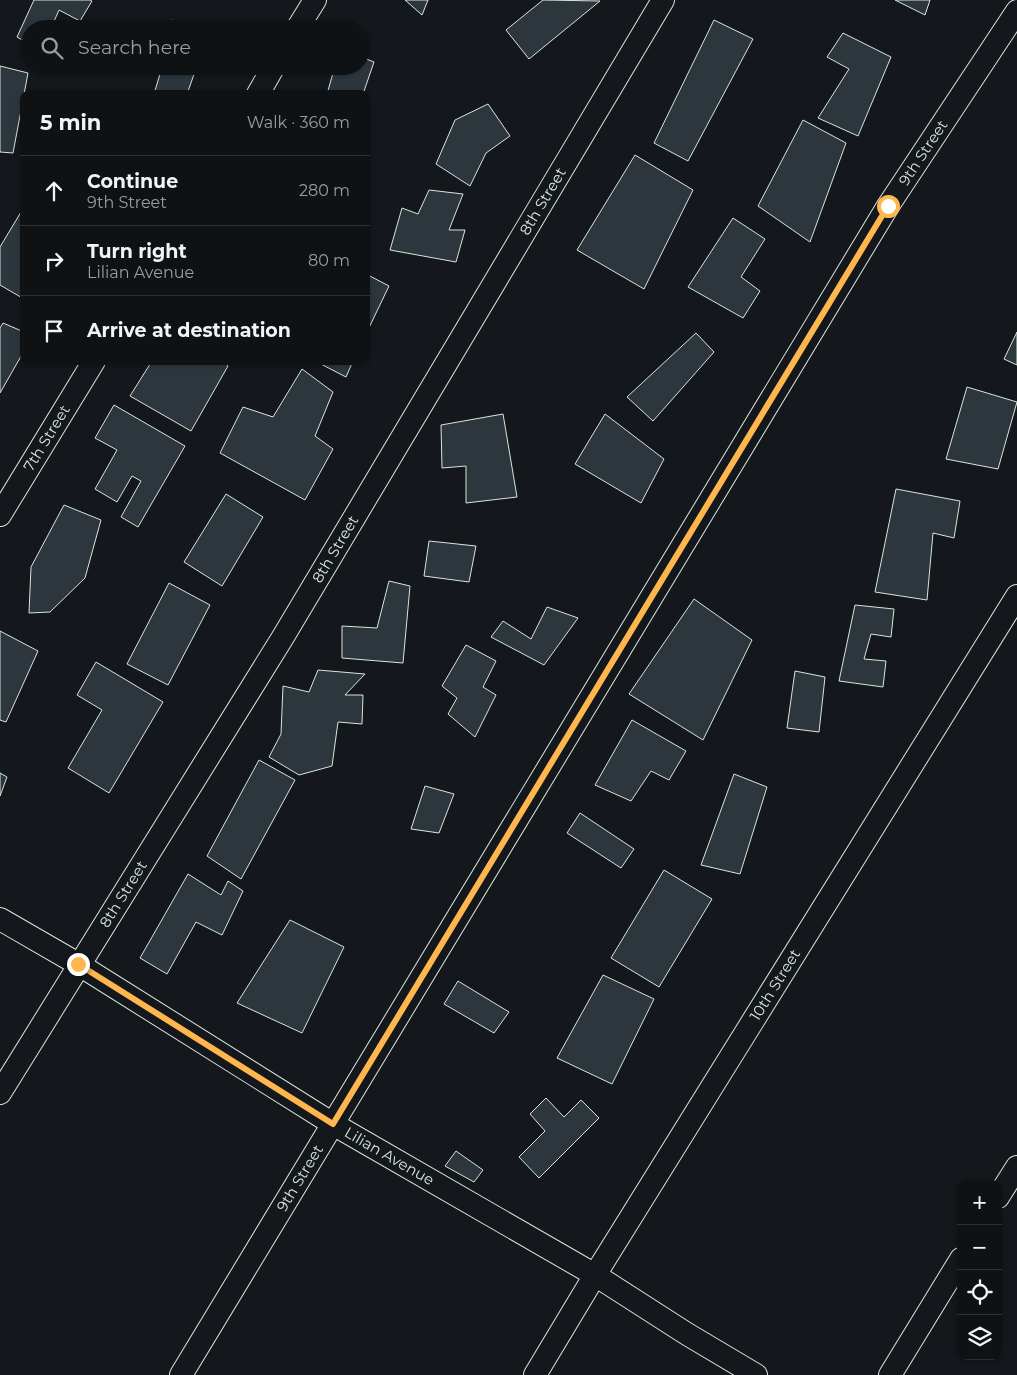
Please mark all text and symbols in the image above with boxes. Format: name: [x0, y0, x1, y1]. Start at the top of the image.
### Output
search box: [20, 20, 370, 75]
icon: search: [38, 34, 66, 62]
text: Search here: [78, 36, 191, 59]
text: 5 min: [40, 110, 101, 135]
text: Walk · 360 m: [247, 113, 350, 132]
street label: 9th Street: [894, 116, 951, 189]
street label: 8th Street: [515, 164, 570, 238]
text: Continue: [87, 170, 178, 193]
icon: ahead: [40, 177, 68, 205]
text: 280 m: [299, 181, 350, 200]
text: 9th Street: [87, 193, 167, 212]
route start: [877, 195, 900, 218]
text: Turn right: [87, 240, 187, 263]
icon: right: [40, 247, 68, 275]
text: 80 m: [308, 251, 350, 270]
text: Lilian Avenue: [87, 263, 194, 282]
icon: arrive: [40, 317, 68, 345]
text: Arrive at destination: [87, 319, 291, 342]
street label: 7th Street: [19, 401, 74, 475]
street label: 8th Street: [308, 512, 362, 586]
street label: 8th Street: [95, 857, 151, 931]
street label: 10th Street: [745, 945, 804, 1024]
route end: [67, 953, 90, 976]
street label: Lilian Avenue: [341, 1123, 438, 1189]
street label: 9th Street: [272, 1141, 327, 1215]
map controls: [957, 1180, 1002, 1360]
button: +: [957, 1180, 1002, 1225]
button: −: [957, 1225, 1002, 1270]
button: locate: [957, 1270, 1002, 1315]
button: layers: [957, 1315, 1002, 1360]

